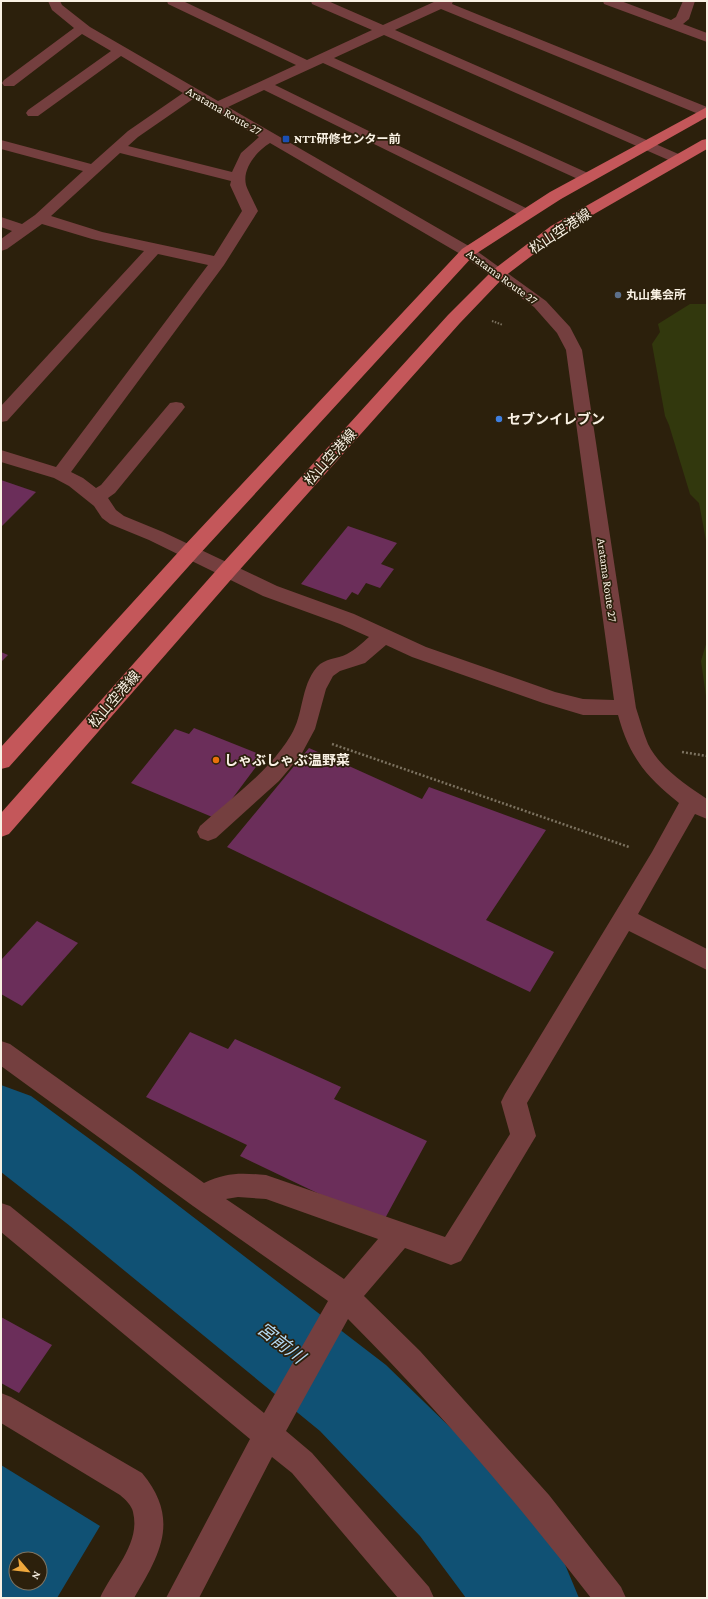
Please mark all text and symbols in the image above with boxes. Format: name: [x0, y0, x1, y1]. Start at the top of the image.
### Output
street label: Aratama Route 27: [184, 84, 265, 138]
place label: NTT研修センター前: [294, 132, 401, 146]
marker: NTT研修センター前: [281, 134, 291, 144]
street label: 松山空港線: [526, 205, 594, 257]
street label: Aratama Route 27: [464, 246, 541, 308]
place label: 丸山集会所: [626, 288, 686, 302]
marker: 丸山集会所: [613, 290, 623, 300]
place label: セブンイレブン: [507, 411, 605, 427]
marker: セブンイレブン: [494, 414, 504, 424]
street label: 松山空港線: [301, 426, 359, 488]
street label: Aratama Route 27: [594, 537, 620, 623]
street label: 松山空港線: [85, 667, 143, 731]
place label: しゃぶしゃぶ温野菜: [224, 752, 350, 768]
marker: しゃぶしゃぶ温野菜: [211, 755, 221, 765]
water label: 宮前川: [254, 1318, 310, 1369]
north arrow: [8, 1551, 48, 1591]
text: N: [30, 1570, 44, 1582]

